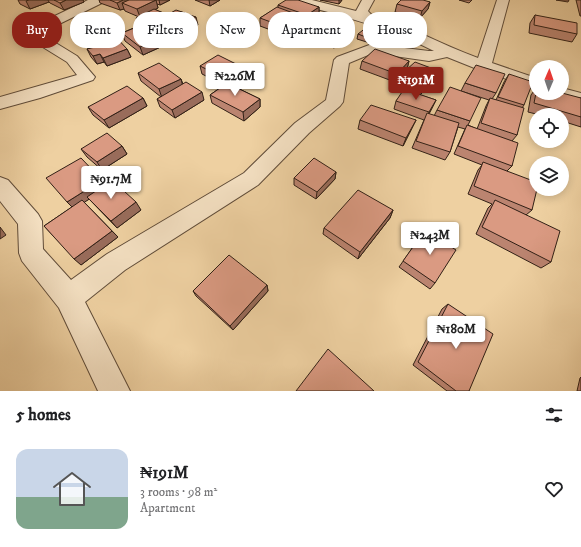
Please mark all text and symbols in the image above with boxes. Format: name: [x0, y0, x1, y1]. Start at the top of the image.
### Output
chip: Buy: [12, 12, 62, 48]
chip: Rent: [70, 12, 125, 48]
chip: Filters: [133, 12, 198, 48]
chip: New: [206, 12, 260, 48]
chip: Apartment: [268, 12, 355, 48]
chip: House: [363, 12, 427, 48]
north arrow: [529, 60, 569, 100]
map controls: [529, 60, 569, 196]
pin: ₦226M: [207, 63, 263, 97]
pin: ₦191M: [388, 67, 444, 101]
text: ₦226M: [215, 68, 255, 84]
text: ₦191M: [397, 72, 435, 88]
button: locate: [529, 108, 569, 148]
button: layers: [529, 156, 569, 196]
pin: ₦91.7M: [78, 166, 144, 200]
text: ₦91.7M: [90, 171, 132, 187]
pin: ₦243M: [402, 222, 458, 256]
text: ₦243M: [410, 227, 450, 243]
pin: ₦180M: [428, 316, 484, 350]
text: ₦180M: [436, 321, 476, 337]
text: 5 homes: [16, 404, 71, 426]
icon: filters: [543, 404, 565, 426]
text: ₦191M: [140, 462, 189, 484]
icon: home: [48, 465, 96, 513]
icon: heart: [543, 478, 565, 500]
text: 3 rooms · 98 m²: [140, 484, 217, 500]
text: Apartment: [140, 500, 195, 516]

